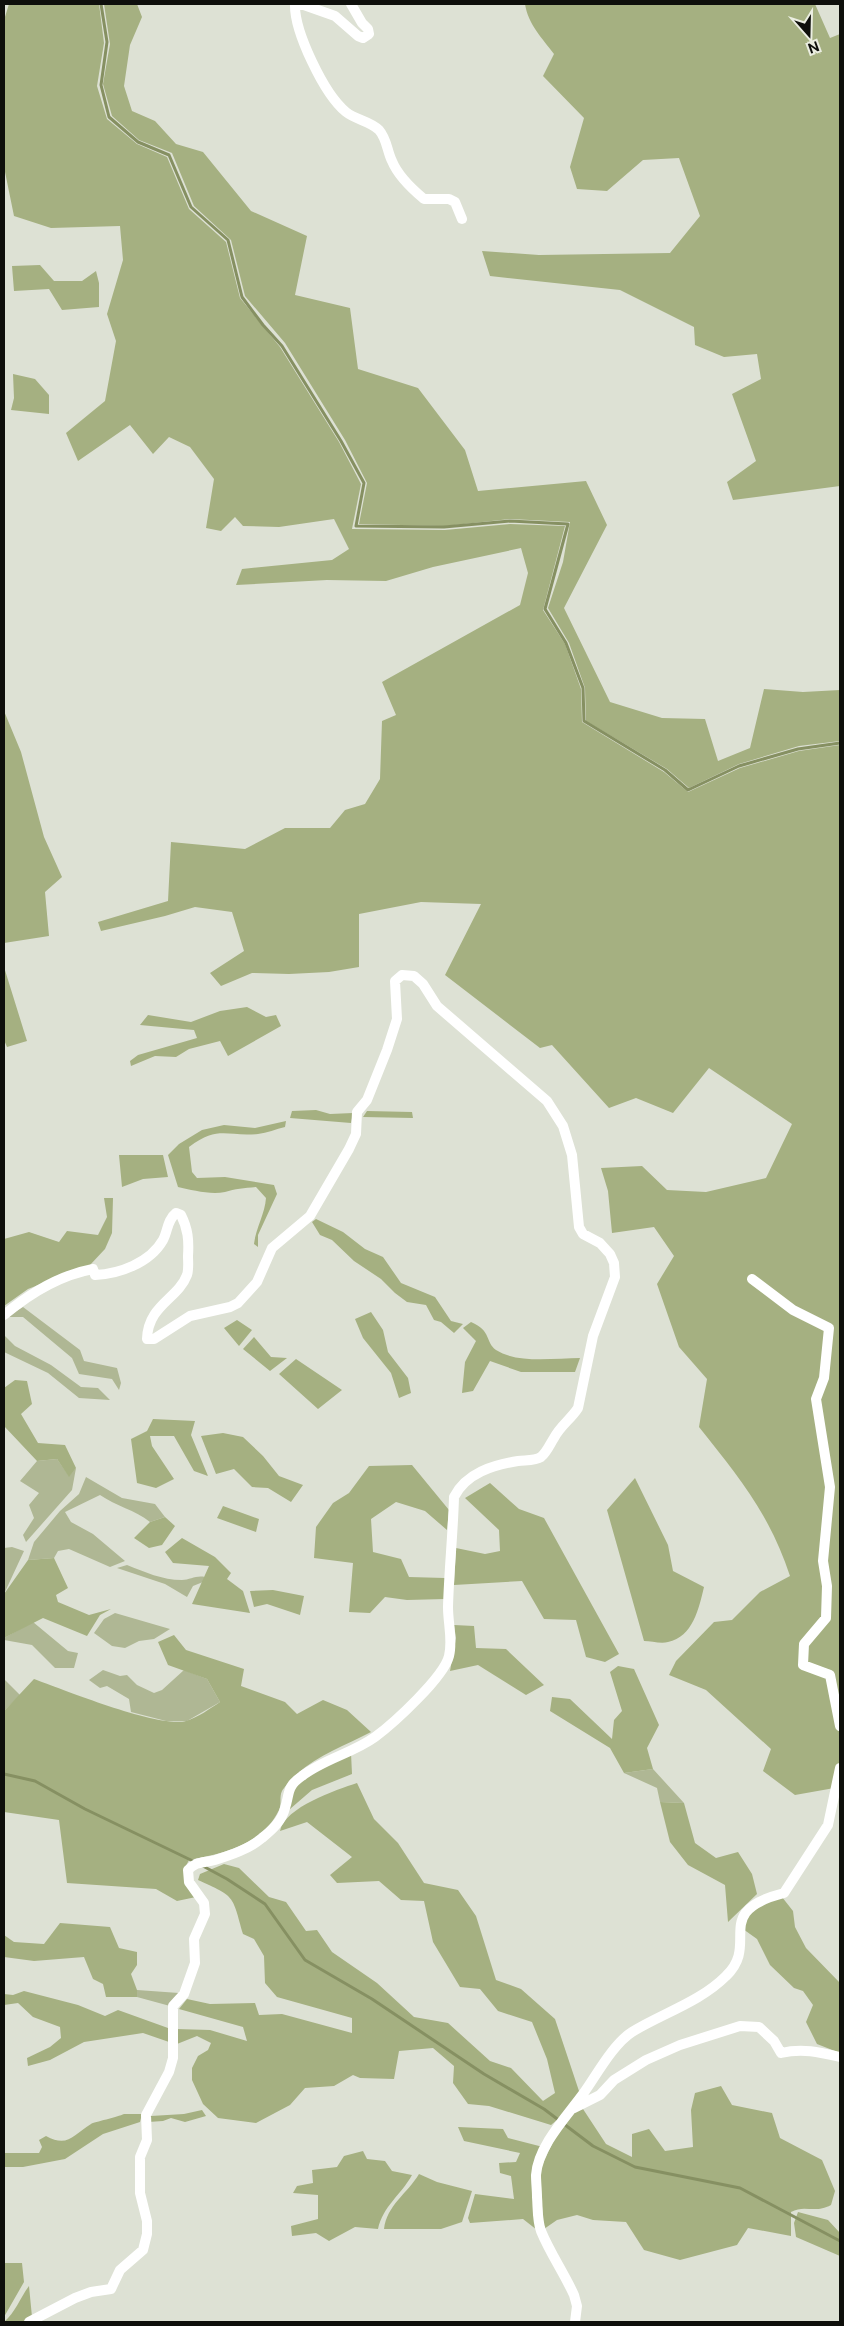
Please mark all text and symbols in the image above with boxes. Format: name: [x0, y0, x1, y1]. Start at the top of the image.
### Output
north arrow: [784, 10, 834, 60]
text: N: [806, 38, 821, 57]

